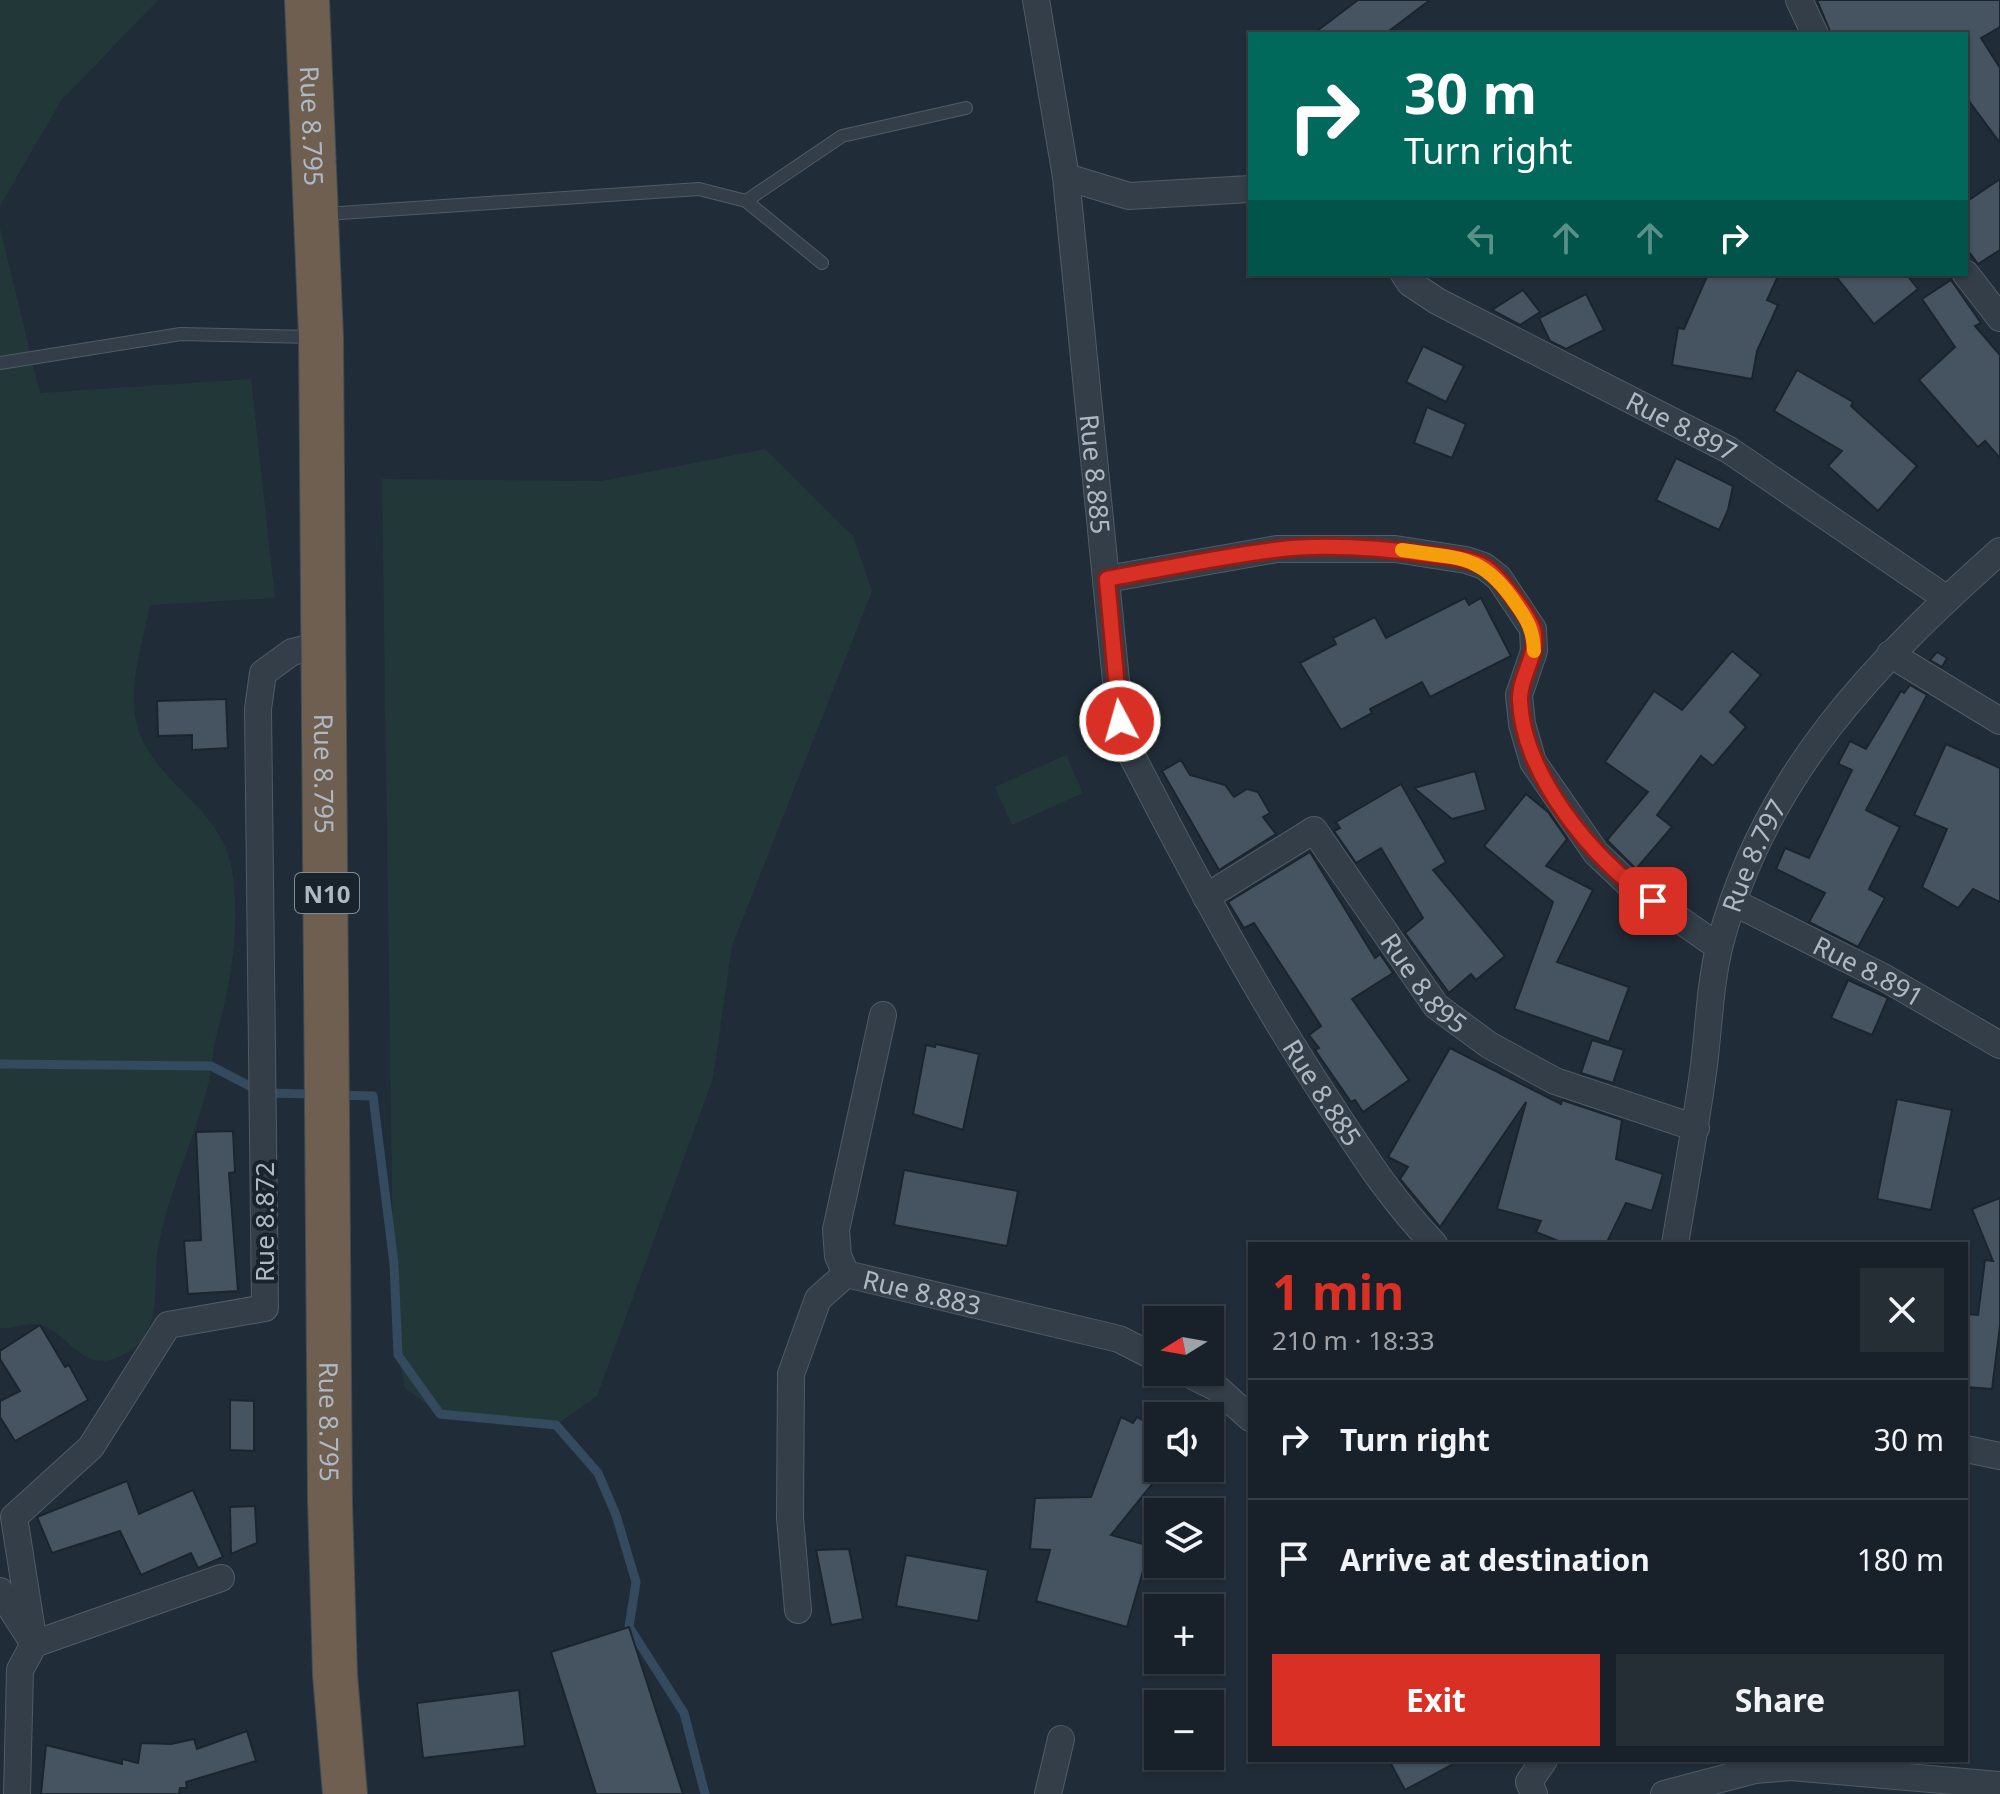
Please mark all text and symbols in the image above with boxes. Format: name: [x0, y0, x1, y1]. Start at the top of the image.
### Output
text: 30 m: [1404, 54, 1537, 130]
icon: right: [1272, 64, 1376, 168]
street label: Rue 8.795: [292, 65, 333, 187]
text: Turn right: [1404, 126, 1572, 175]
icon: left: [1460, 216, 1504, 260]
icon: ahead: [1544, 216, 1588, 260]
icon: ahead: [1628, 216, 1672, 260]
icon: right: [1712, 216, 1756, 260]
street label: Rue 8.897: [1620, 383, 1743, 469]
street label: Rue 8.885: [1072, 412, 1119, 536]
position arrow: [1078, 679, 1162, 763]
street label: Rue 8.795: [306, 713, 343, 834]
street label: Rue 8.797: [1713, 793, 1794, 917]
pin: [1619, 867, 1687, 935]
road number: N10: [295, 873, 359, 913]
icon: arrive: [1631, 879, 1675, 923]
street label: Rue 8.895: [1373, 926, 1475, 1041]
street label: Rue 8.891: [1807, 927, 1930, 1015]
street label: Rue 8.885: [1275, 1032, 1370, 1153]
street label: Rue 8.872: [246, 1162, 282, 1282]
text: 1 min: [1272, 1259, 1404, 1324]
street label: Rue 8.883: [859, 1261, 985, 1324]
button: close: [1860, 1268, 1944, 1352]
north arrow: [1144, 1306, 1224, 1386]
map controls: [1144, 1306, 1224, 1770]
text: 210 m · 18:33: [1272, 1322, 1435, 1358]
street label: Rue 8.795: [311, 1361, 348, 1482]
button: sound: [1144, 1402, 1224, 1482]
icon: right: [1272, 1417, 1316, 1461]
text: Turn right: [1340, 1419, 1490, 1460]
text: 30 m: [1874, 1419, 1944, 1460]
button: layers: [1144, 1498, 1224, 1578]
icon: arrive: [1272, 1537, 1316, 1581]
text: Arrive at destination: [1340, 1539, 1650, 1580]
text: 180 m: [1857, 1539, 1944, 1580]
button: +: [1144, 1594, 1224, 1674]
button: Exit: [1272, 1654, 1600, 1746]
button: Share: [1616, 1654, 1944, 1746]
button: −: [1144, 1690, 1224, 1770]

